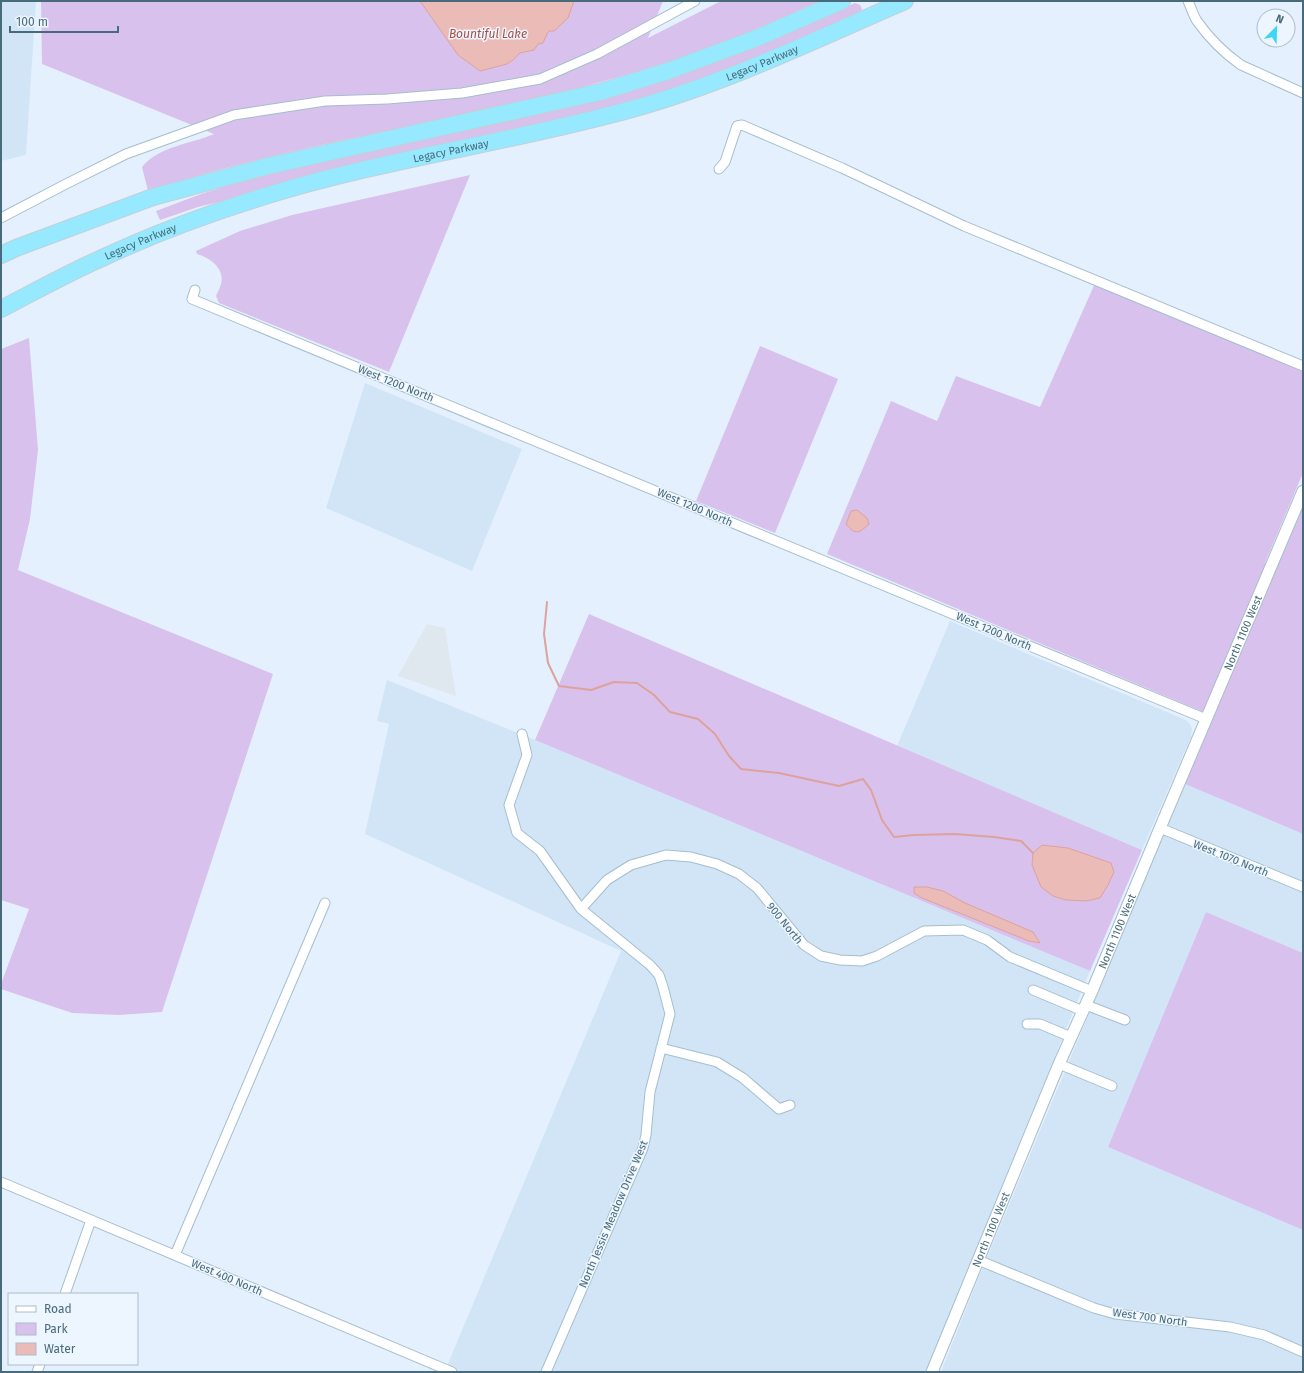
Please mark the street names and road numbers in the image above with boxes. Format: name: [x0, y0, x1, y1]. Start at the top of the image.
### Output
street label: Legacy Parkway: [724, 42, 801, 84]
street label: Legacy Parkway: [412, 137, 490, 165]
street label: Legacy Parkway: [102, 221, 179, 263]
street label: West 1200 North: [356, 362, 436, 405]
street label: West 1200 North: [655, 486, 735, 529]
street label: North 1100 West: [1222, 593, 1265, 672]
street label: West 1200 North: [954, 610, 1034, 653]
street label: West 1070 North: [1191, 837, 1270, 879]
street label: North 1100 West: [1096, 892, 1139, 971]
street label: 900 North: [764, 900, 805, 947]
street label: North Jessis Meadow Drive West: [576, 1138, 651, 1290]
street label: North 1100 West: [970, 1190, 1012, 1269]
street label: West 400 North: [189, 1257, 265, 1298]
street label: West 700 North: [1112, 1306, 1188, 1329]

